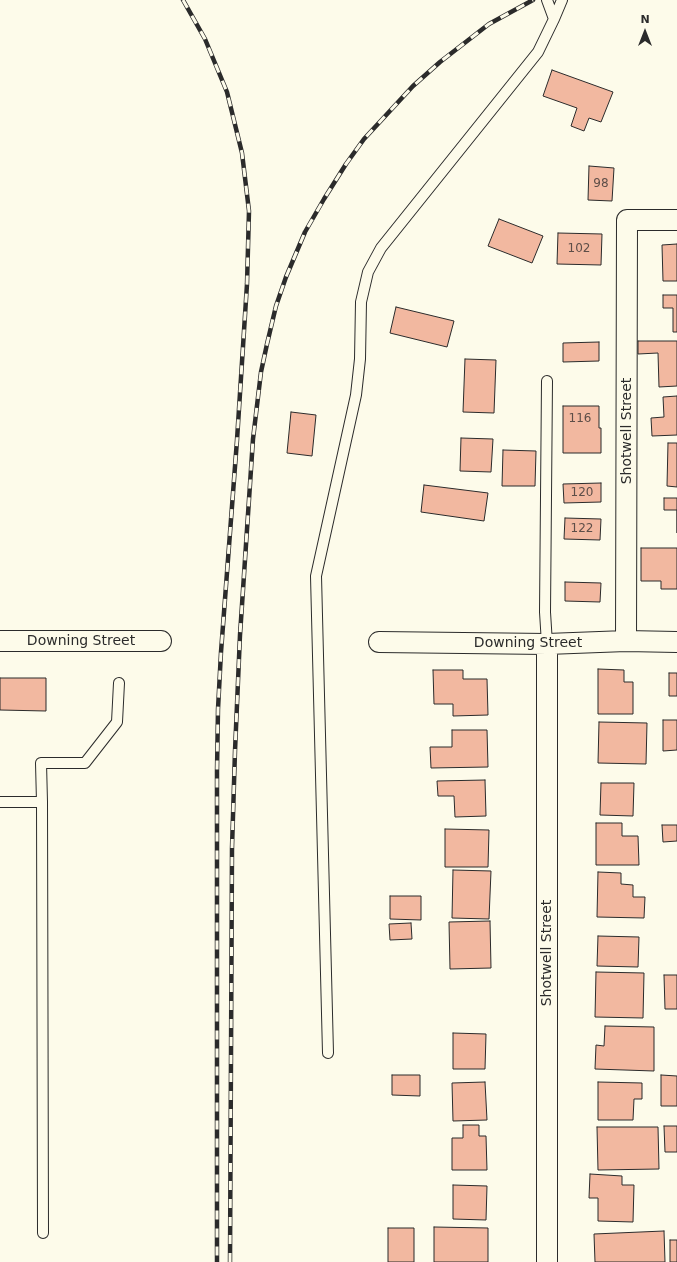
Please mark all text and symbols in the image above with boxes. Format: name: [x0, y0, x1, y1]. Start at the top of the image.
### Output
north arrow: [625, 12, 665, 52]
text: N: [640, 13, 650, 26]
house number: 98: [593, 177, 609, 191]
house number: 102: [568, 242, 590, 256]
street label: Shotwell Street: [619, 378, 635, 484]
house number: 116: [569, 412, 591, 426]
house number: 120: [571, 486, 593, 500]
house number: 122: [571, 522, 593, 536]
street label: Downing Street: [27, 633, 135, 649]
street label: Downing Street: [474, 635, 582, 651]
street label: Shotwell Street: [539, 900, 555, 1006]

